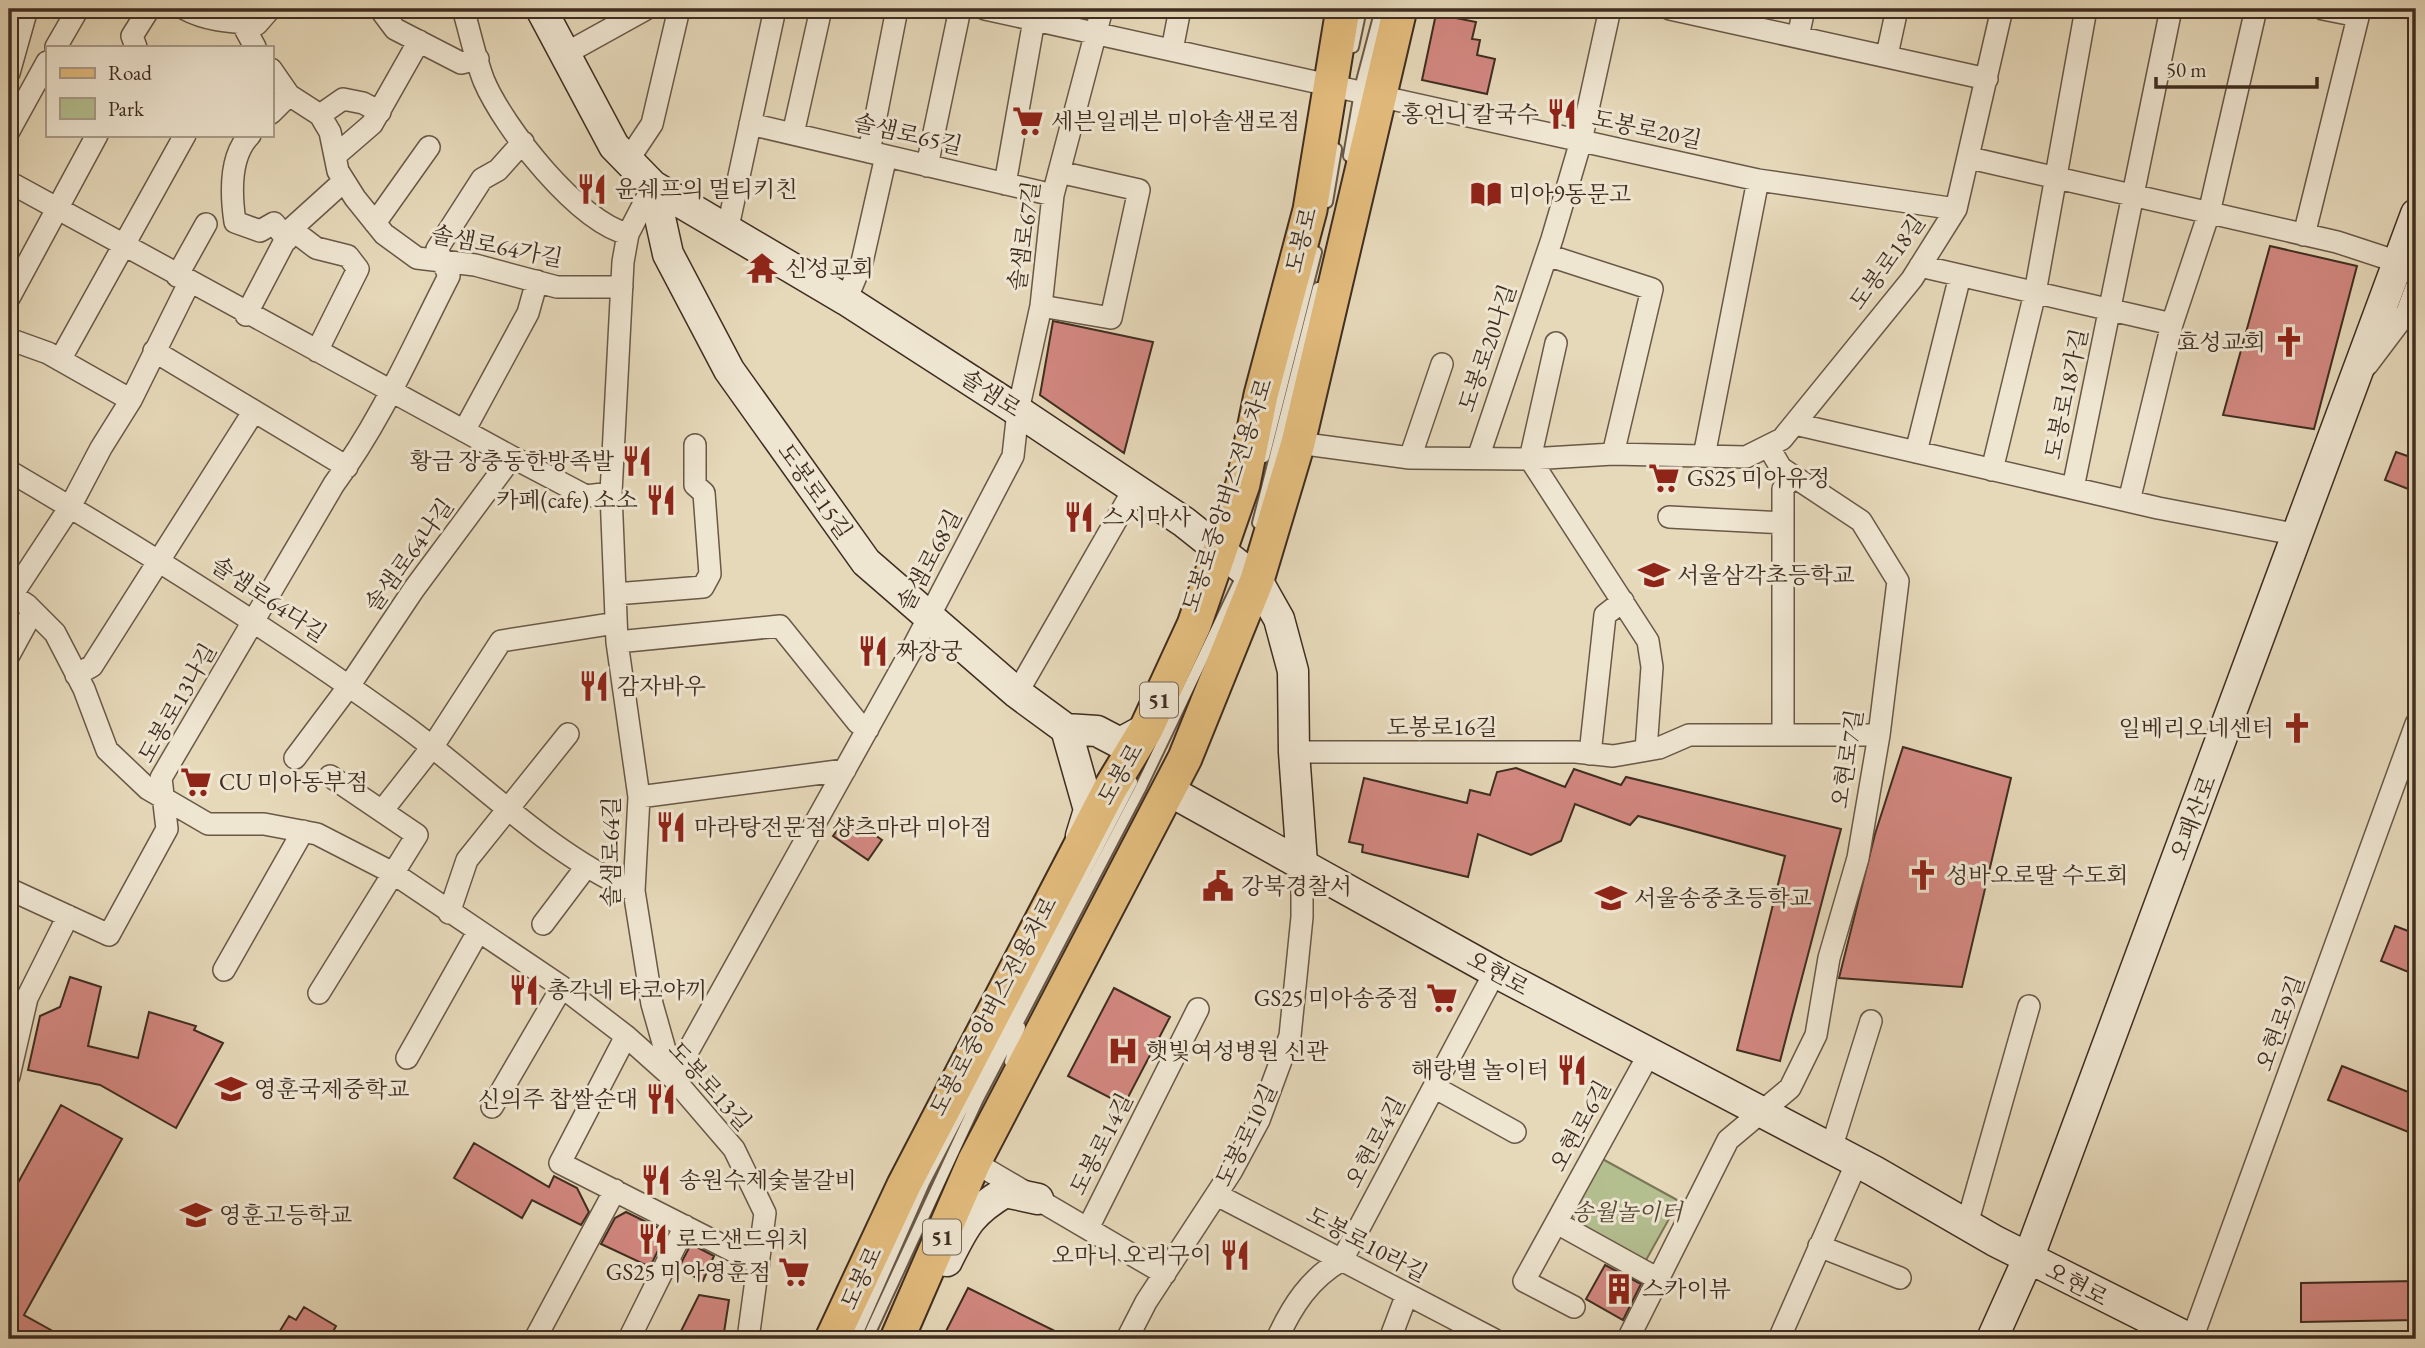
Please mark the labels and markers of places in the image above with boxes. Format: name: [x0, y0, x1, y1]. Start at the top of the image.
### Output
restaurant icon: 홍언니 칼국수: [1545, 97, 1579, 131]
place label: 홍언니 칼국수: [1401, 99, 1539, 129]
supermarket icon: 세븐일레븐 미아솔샘로점: [1011, 104, 1045, 138]
place label: 세븐일레븐 미아솔샘로점: [1051, 106, 1300, 136]
restaurant icon: 윤쉐프의 멀티키친: [575, 172, 609, 206]
place label: 윤쉐프의 멀티키친: [615, 174, 797, 204]
library icon: 미아9동문고: [1469, 177, 1503, 211]
place label: 미아9동문고: [1509, 179, 1631, 209]
temple icon: 신성교회: [745, 251, 779, 285]
place label: 신성교회: [785, 253, 874, 283]
church icon: 효성교회: [2272, 325, 2306, 359]
place label: 효성교회: [2177, 327, 2266, 357]
restaurant icon: 황금 장충동한방족발: [620, 444, 654, 478]
place label: 황금 장충동한방족발: [409, 446, 615, 476]
supermarket icon: GS25 미아유정: [1647, 461, 1681, 495]
place label: GS25 미아유정: [1687, 463, 1830, 493]
restaurant icon: 카페(cafe) 소소: [644, 483, 678, 517]
place label: 카페(cafe) 소소: [496, 485, 638, 515]
restaurant icon: 스시마사: [1062, 500, 1096, 534]
place label: 스시마사: [1102, 502, 1192, 532]
school or university icon: 서울삼각초등학교: [1637, 558, 1671, 592]
place label: 서울삼각초등학교: [1677, 560, 1855, 590]
restaurant icon: 짜장궁: [856, 634, 890, 668]
place label: 짜장궁: [896, 636, 963, 666]
restaurant icon: 감자바우: [577, 669, 611, 703]
place label: 감자바우: [617, 671, 706, 701]
church icon: 일베리오네센터: [2280, 711, 2314, 745]
place label: 일베리오네센터: [2118, 713, 2274, 743]
supermarket icon: CU 미아동부점: [179, 765, 213, 799]
place label: CU 미아동부점: [219, 767, 368, 797]
restaurant icon: 마라탕전문점 샹츠마라 미아점: [654, 810, 688, 844]
place label: 마라탕전문점 샹츠마라 미아점: [694, 812, 992, 842]
church icon: 성바오로딸 수도회: [1906, 858, 1940, 892]
place label: 성바오로딸 수도회: [1946, 860, 2128, 890]
public building icon: 강북경찰서: [1201, 869, 1235, 903]
place label: 강북경찰서: [1241, 871, 1352, 901]
school or university icon: 서울송중초등학교: [1594, 881, 1628, 915]
place label: 서울송중초등학교: [1634, 883, 1812, 913]
restaurant icon: 총각네 타코야끼: [507, 973, 541, 1007]
place label: 총각네 타코야끼: [547, 975, 707, 1005]
supermarket icon: GS25 미아송중점: [1425, 981, 1459, 1015]
place label: GS25 미아송중점: [1254, 983, 1419, 1013]
hospital icon: 햇빛여성병원 신관: [1106, 1034, 1140, 1068]
place label: 햇빛여성병원 신관: [1146, 1036, 1329, 1066]
restaurant icon: 해랑별 놀이터: [1555, 1053, 1589, 1087]
place label: 해랑별 놀이터: [1411, 1055, 1549, 1085]
school or university icon: 영훈국제중학교: [214, 1072, 248, 1106]
place label: 영훈국제중학교: [254, 1074, 410, 1104]
restaurant icon: 신의주 찹쌀순대: [644, 1082, 678, 1116]
place label: 신의주 찹쌀순대: [478, 1084, 638, 1114]
restaurant icon: 송원수제숯불갈비: [639, 1163, 673, 1197]
place label: 송원수제숯불갈비: [679, 1165, 857, 1195]
school or university icon: 영훈고등학교: [179, 1198, 213, 1232]
place label: 영훈고등학교: [219, 1200, 352, 1230]
restaurant icon: 로드샌드위치: [636, 1222, 670, 1256]
place label: 로드샌드위치: [676, 1224, 809, 1254]
restaurant icon: 오마니 오리구이: [1218, 1238, 1252, 1272]
place label: 오마니 오리구이: [1052, 1240, 1212, 1270]
supermarket icon: GS25 미아영훈점: [777, 1255, 811, 1289]
place label: GS25 미아영훈점: [606, 1257, 771, 1287]
building icon: 스카이뷰: [1602, 1272, 1636, 1306]
place label: 스카이뷰: [1642, 1274, 1731, 1304]

